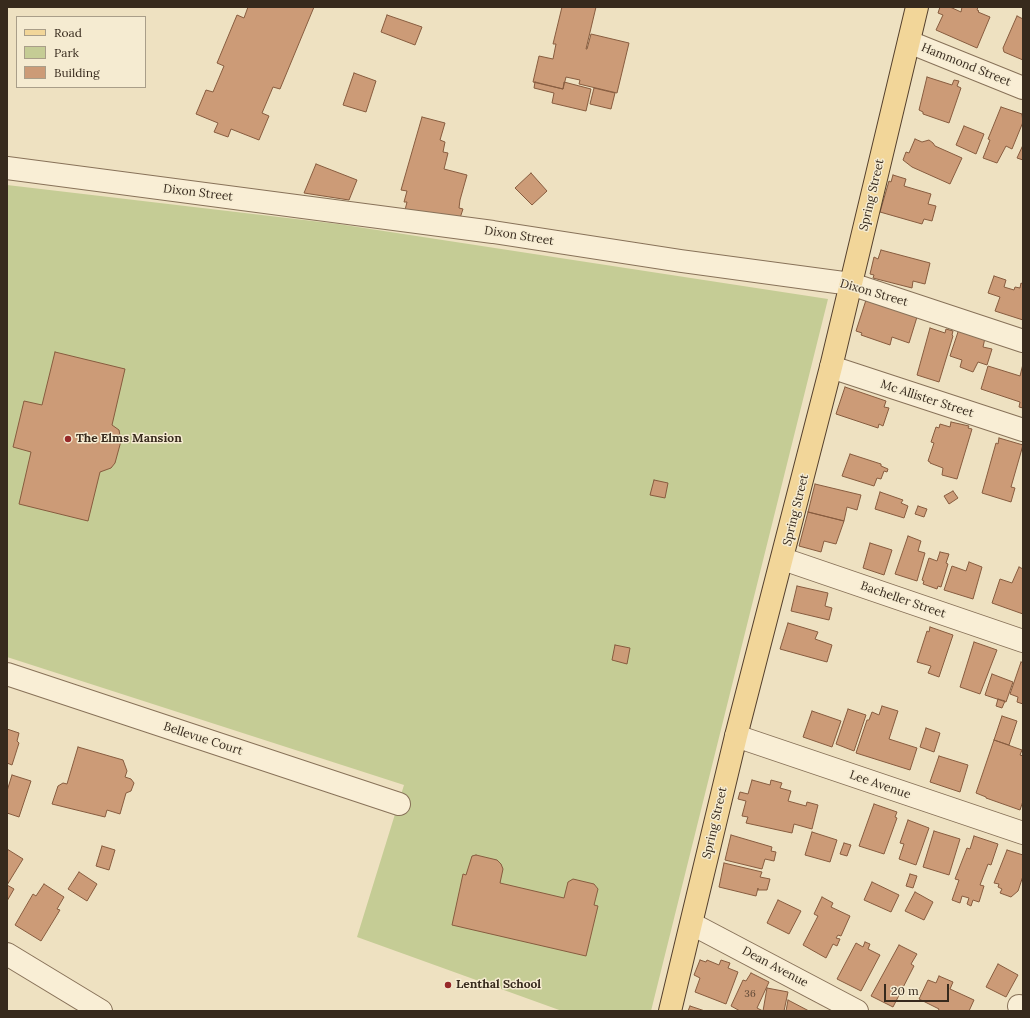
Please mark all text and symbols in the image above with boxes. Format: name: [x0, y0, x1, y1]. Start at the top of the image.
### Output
legend: [16, 16, 146, 88]
text: Road: [54, 25, 82, 40]
street label: Hammond Street: [919, 40, 1013, 90]
text: Park: [54, 45, 79, 60]
text: Building: [54, 65, 100, 80]
street label: Spring Street: [857, 158, 887, 232]
street label: Dixon Street: [162, 182, 234, 204]
street label: Dixon Street: [483, 223, 555, 249]
street label: Dixon Street: [838, 276, 910, 310]
street label: Mc Allister Street: [879, 377, 975, 421]
place label: The Elms Mansion: [76, 432, 182, 446]
marker: The Elms Mansion: [63, 434, 73, 444]
street label: Spring Street: [780, 473, 812, 547]
street label: Bacheller Street: [859, 579, 947, 621]
street label: Bellevue Court: [162, 719, 244, 759]
street label: Lee Avenue: [848, 768, 912, 802]
street label: Spring Street: [700, 786, 730, 860]
street label: Dean Avenue: [739, 944, 811, 990]
scale bar: [886, 976, 951, 1002]
place label: Lenthal School: [456, 978, 541, 992]
marker: Lenthal School: [443, 980, 453, 990]
text: 20 m: [891, 983, 919, 998]
house number: 36: [744, 988, 756, 1000]

